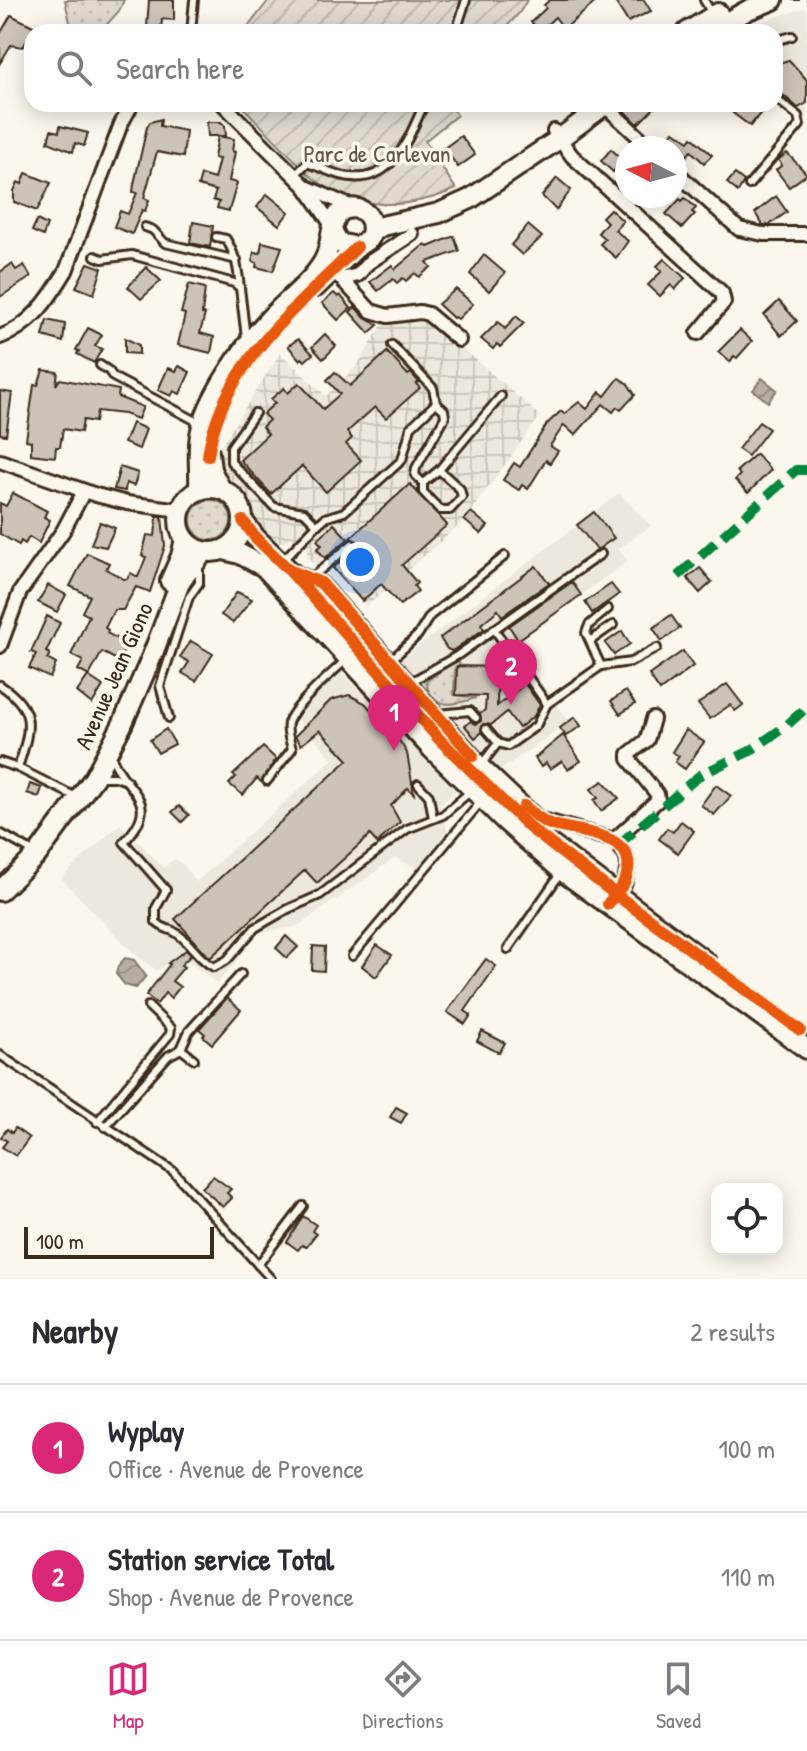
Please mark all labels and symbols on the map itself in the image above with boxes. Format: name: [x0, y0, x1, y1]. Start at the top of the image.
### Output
north arrow: [615, 136, 687, 208]
park label: Parc de Carlevan: [303, 137, 451, 169]
your location: [340, 542, 380, 582]
street label: Avenue Jean Giono: [66, 597, 160, 754]
pin: 2: [485, 639, 537, 705]
pin: 1: [368, 685, 420, 751]
scale bar: [24, 1223, 214, 1259]

